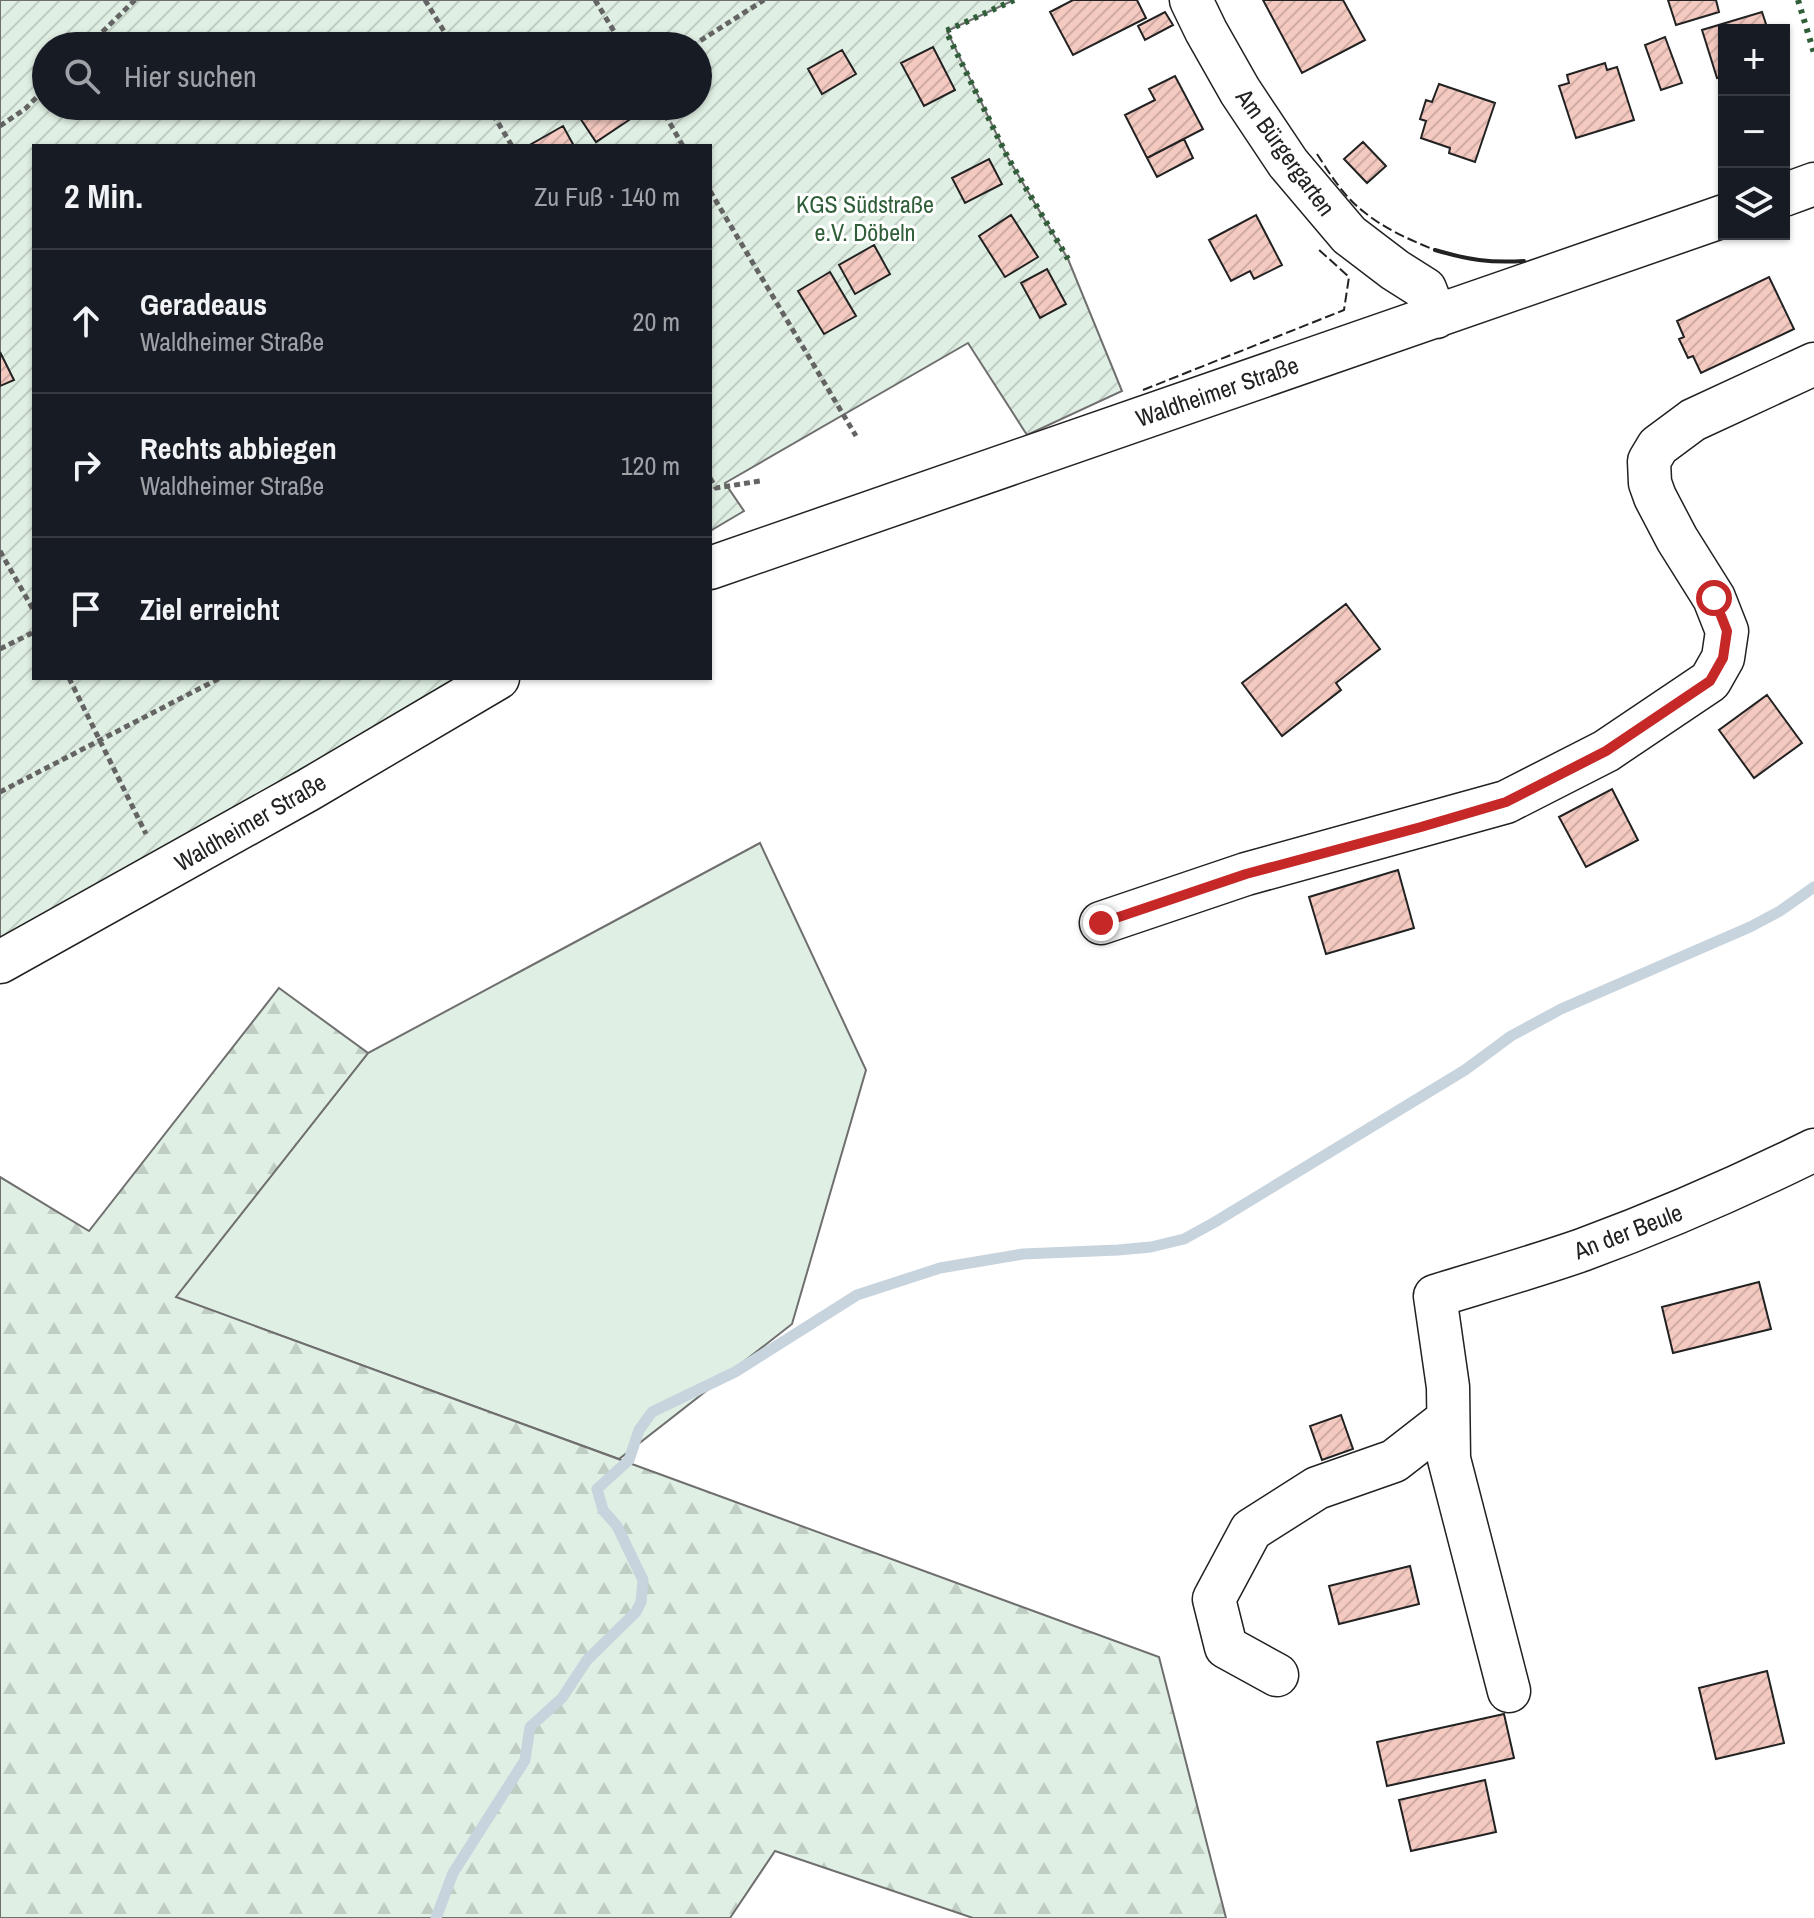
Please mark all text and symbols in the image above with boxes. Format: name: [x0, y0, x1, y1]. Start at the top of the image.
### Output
map controls: [1718, 24, 1790, 240]
button: +: [1718, 24, 1790, 96]
search box: [32, 32, 712, 120]
icon: search: [60, 54, 104, 98]
text: Hier suchen: [124, 56, 257, 96]
street label: Am Bürgergarten: [1228, 81, 1343, 222]
button: −: [1718, 96, 1790, 168]
button: layers: [1718, 168, 1790, 240]
text: 2 Min.: [64, 173, 143, 219]
text: Zu Fuß · 140 m: [534, 179, 680, 214]
park label: KGS Südstraße e.V. Döbeln: [796, 188, 934, 248]
text: Geradeaus: [140, 284, 267, 324]
icon: ahead: [64, 299, 108, 343]
text: 20 m: [633, 304, 680, 339]
text: Waldheimer Straße: [140, 324, 324, 359]
street label: Waldheimer Straße: [1131, 348, 1303, 434]
text: Rechts abbiegen: [140, 428, 337, 468]
icon: right: [64, 443, 108, 487]
text: 120 m: [621, 448, 680, 483]
text: Waldheimer Straße: [140, 468, 324, 503]
route start: [1696, 580, 1732, 616]
icon: arrive: [64, 587, 108, 631]
text: Ziel erreicht: [140, 589, 279, 629]
street label: Waldheimer Straße: [168, 766, 332, 878]
route end: [1083, 905, 1119, 941]
street label: An der Beule: [1568, 1196, 1687, 1267]

